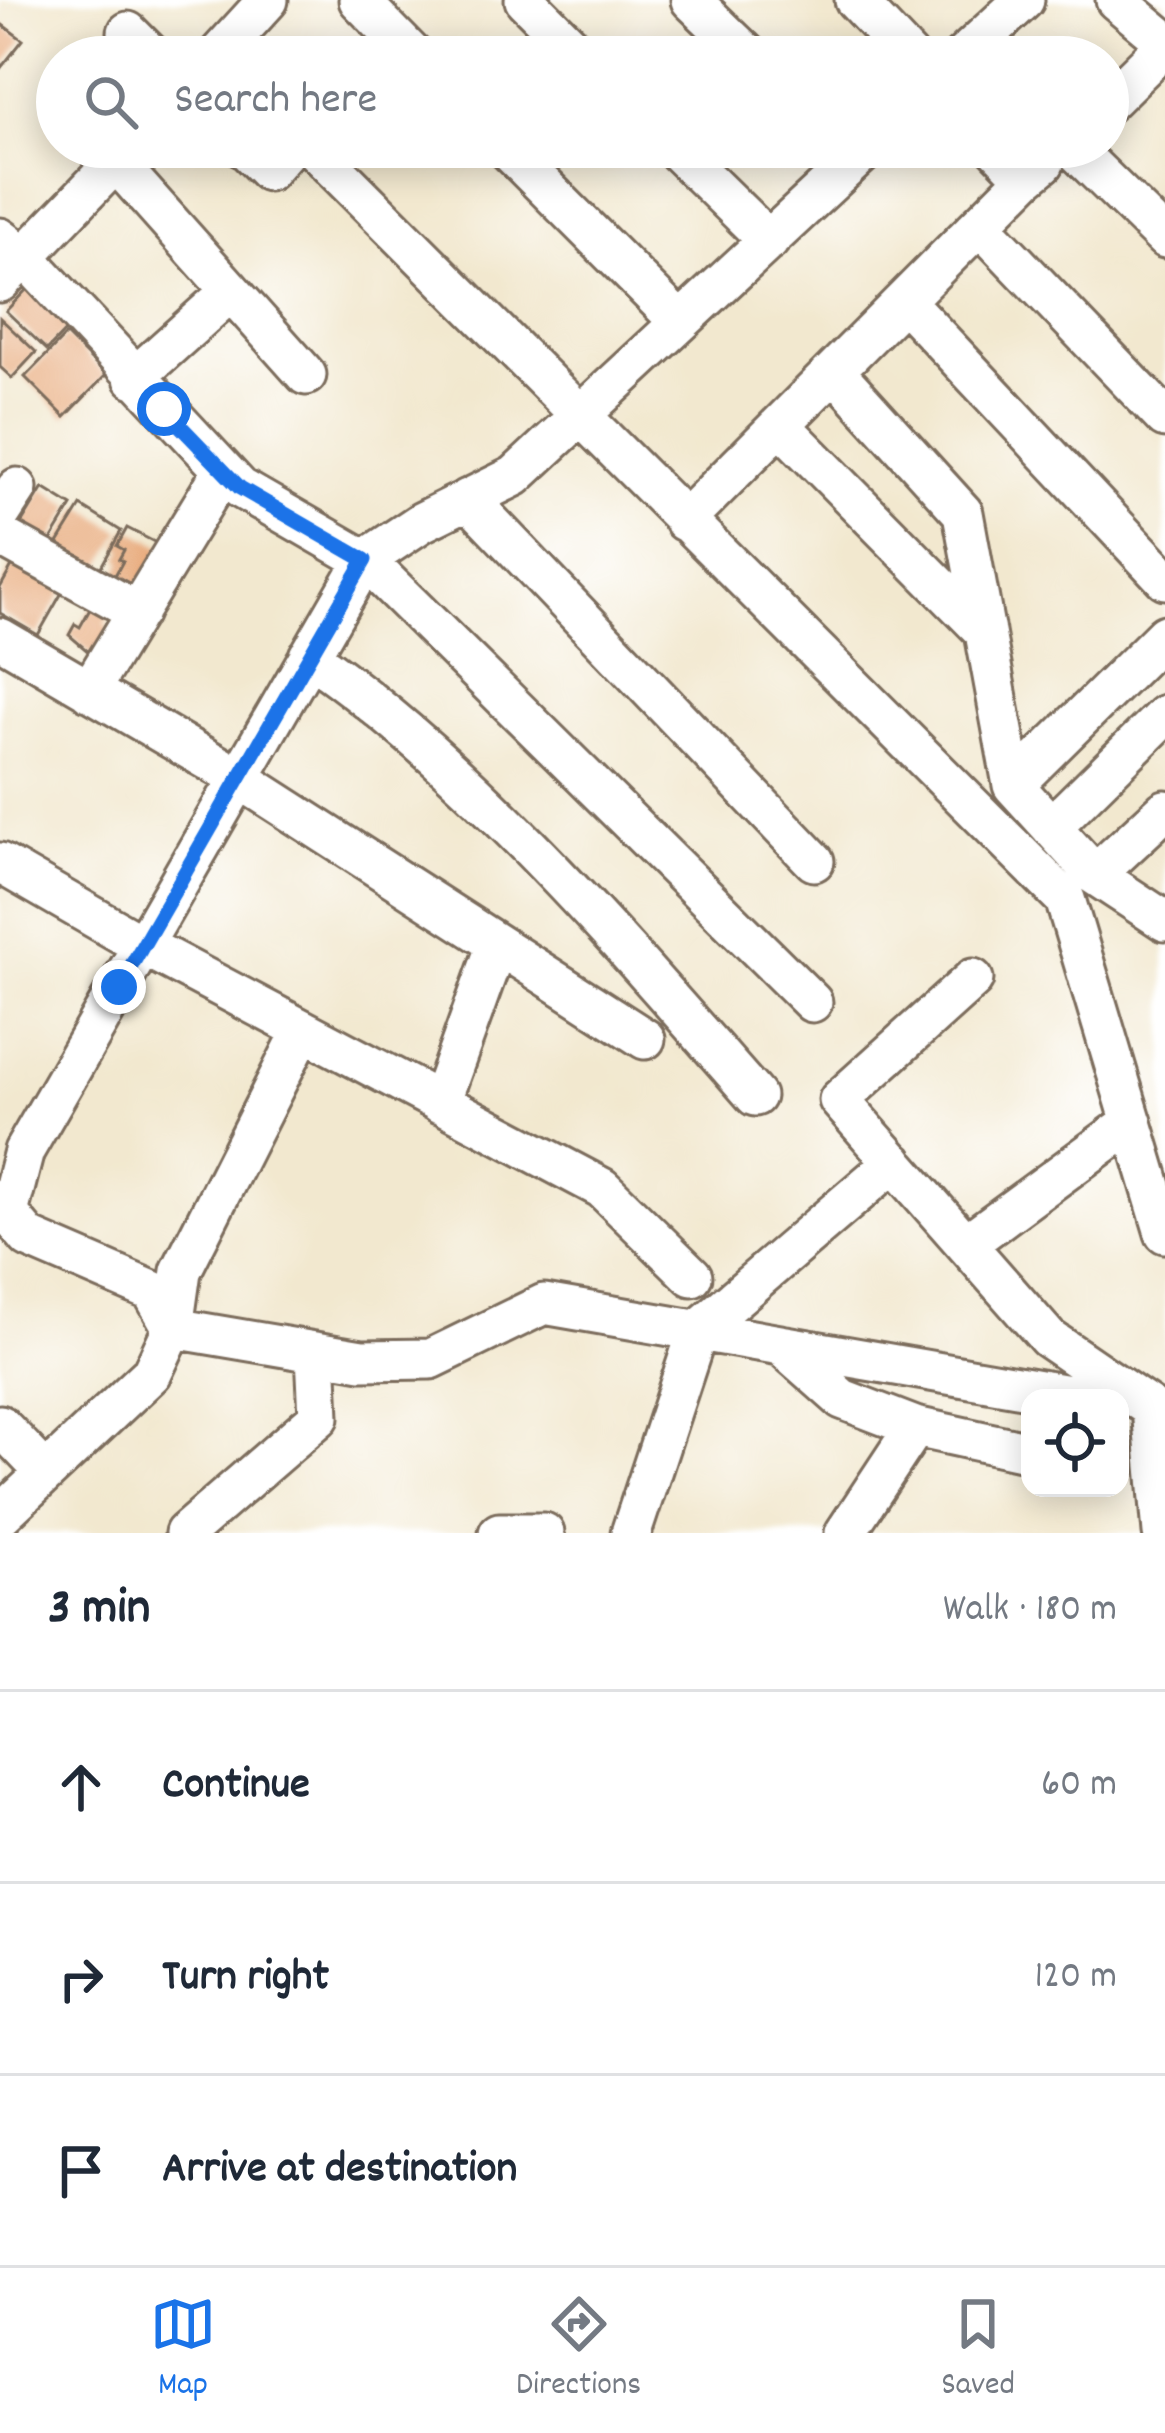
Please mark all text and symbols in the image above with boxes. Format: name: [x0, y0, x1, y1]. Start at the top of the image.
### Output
search box: [36, 36, 1129, 168]
icon: search: [78, 69, 144, 135]
text: Search here: [174, 70, 377, 134]
route start: [137, 382, 191, 436]
route end: [92, 960, 146, 1014]
map controls: [1021, 1389, 1129, 1497]
button: locate: [1021, 1389, 1129, 1497]
text: 3 min: [48, 1575, 150, 1647]
text: Walk · 180 m: [943, 1584, 1117, 1639]
icon: ahead: [48, 1754, 114, 1820]
text: Continue: [162, 1755, 310, 1819]
text: 60 m: [1041, 1759, 1117, 1814]
icon: right: [48, 1946, 114, 2012]
text: Turn right: [162, 1947, 329, 2011]
text: 120 m: [1034, 1951, 1117, 2006]
icon: arrive: [48, 2138, 114, 2204]
text: Arrive at destination: [162, 2139, 517, 2203]
tab: Map: [150, 2291, 216, 2410]
tab: Directions: [516, 2291, 641, 2410]
tab: Saved: [941, 2291, 1015, 2410]

